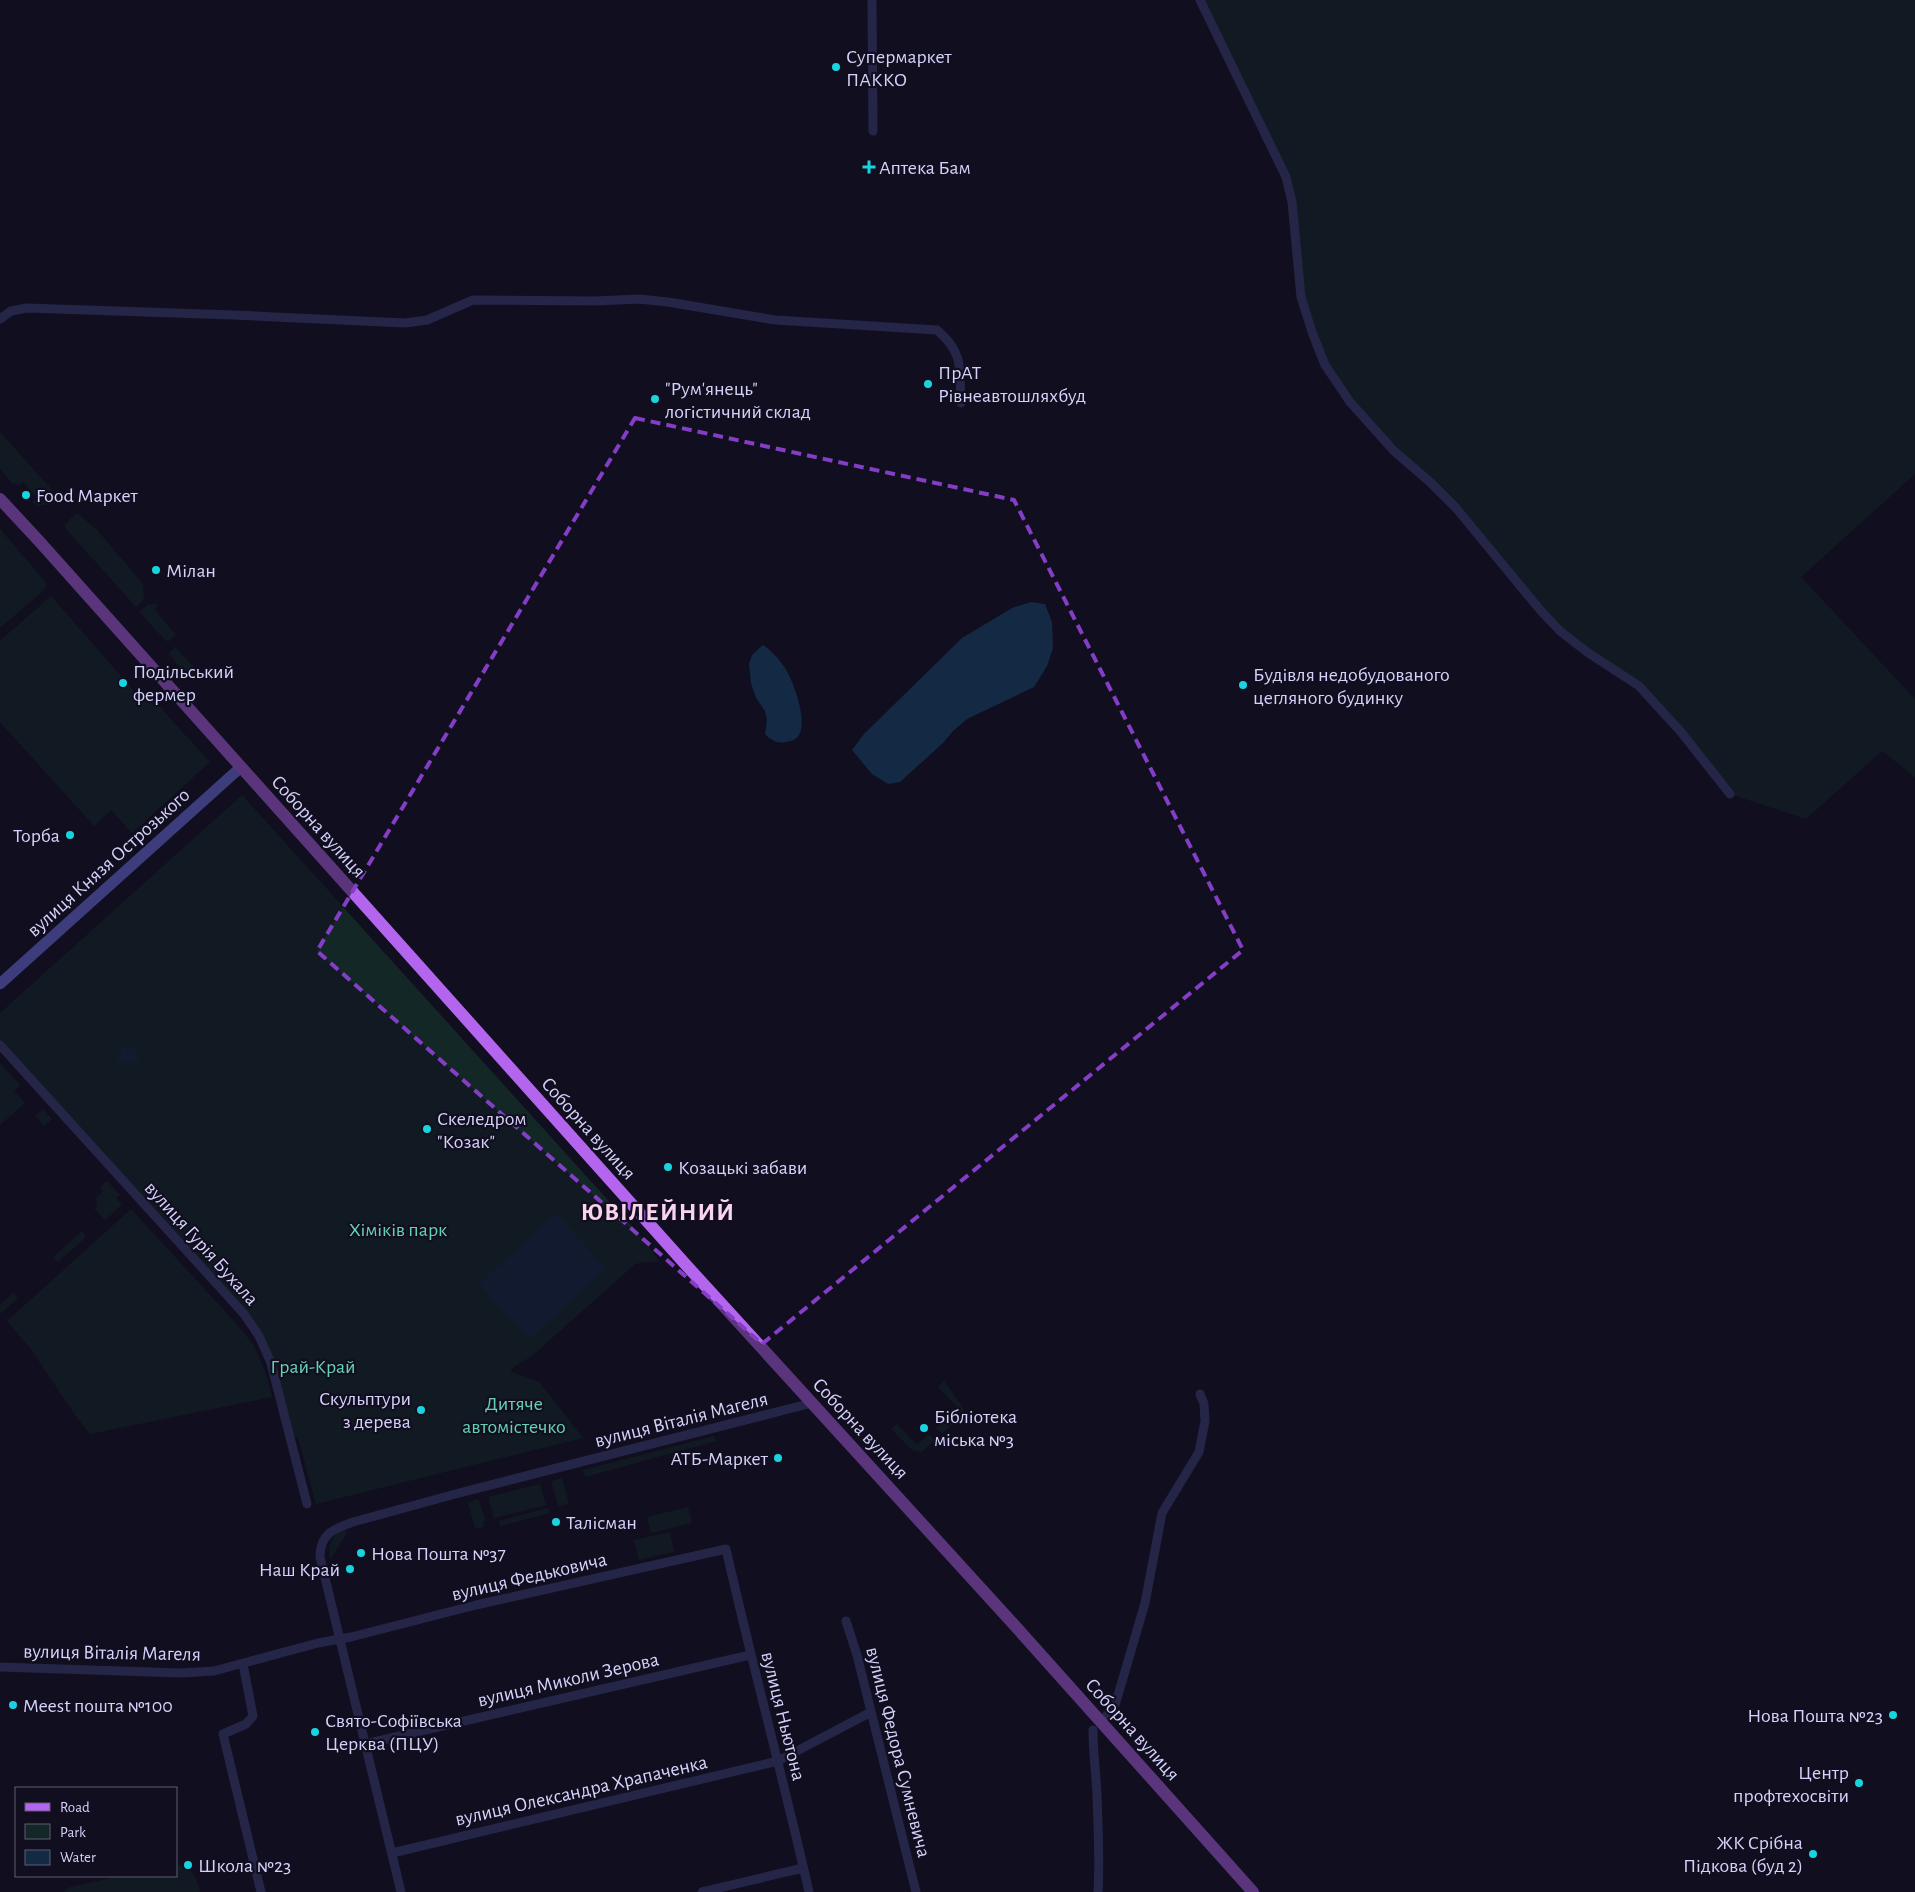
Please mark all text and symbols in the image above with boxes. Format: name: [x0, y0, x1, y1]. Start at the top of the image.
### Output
place label: Супермаркет ПАККО: [846, 47, 953, 90]
marker: Супермаркет ПАККО: [830, 61, 842, 73]
place label: Аптека Бам: [879, 158, 971, 178]
marker: Аптека Бам: [863, 161, 875, 173]
place label: ПрАТ Рівнеавтошляхбуд: [938, 363, 1086, 406]
marker: ПрАТ Рівнеавтошляхбуд: [922, 378, 934, 390]
place label: "Рум'янець" логістичний склад: [665, 379, 811, 422]
marker: "Рум'янець" логістичний склад: [649, 393, 661, 405]
place label: Food Маркет: [36, 486, 139, 506]
marker: Food Маркет: [20, 489, 32, 501]
place label: Мілан: [166, 561, 216, 581]
marker: Мілан: [150, 564, 162, 576]
place label: Подільський фермер: [133, 662, 234, 705]
place label: Будівля недобудованого цегляного будинку: [1253, 665, 1450, 708]
marker: Подільський фермер: [117, 677, 129, 689]
marker: Будівля недобудованого цегляного будинку: [1237, 679, 1249, 691]
street label: Соборна вулиця: [267, 772, 369, 882]
street label: вулиця Князя Острозького: [24, 785, 194, 941]
place label: Торба: [13, 826, 60, 846]
marker: Торба: [64, 829, 76, 841]
street label: Соборна вулиця: [537, 1074, 639, 1184]
place label: Скеледром "Козак": [437, 1109, 526, 1152]
marker: Скеледром "Козак": [421, 1123, 433, 1135]
place label: Козацькі забави: [678, 1158, 807, 1178]
marker: Козацькі забави: [662, 1161, 674, 1173]
street label: вулиця Гурія Бухала: [141, 1178, 262, 1309]
district label: ЮВІЛЕЙНИЙ: [581, 1199, 735, 1225]
park label: Хіміків парк: [349, 1220, 447, 1240]
park label: Грай-Край: [270, 1357, 356, 1377]
street label: Соборна вулиця: [809, 1374, 912, 1483]
place label: Скульптури з дерева: [319, 1389, 411, 1432]
street label: вулиця Віталія Магеля: [593, 1389, 770, 1451]
park label: Дитяче автомістечко: [462, 1394, 566, 1437]
marker: Скульптури з дерева: [415, 1404, 427, 1416]
place label: Бібліотека міська №3: [934, 1407, 1017, 1450]
marker: Бібліотека міська №3: [918, 1422, 930, 1434]
place label: АТБ-Маркет: [670, 1449, 769, 1469]
marker: АТБ-Маркет: [772, 1452, 784, 1464]
place label: Талісман: [566, 1513, 637, 1533]
marker: Талісман: [550, 1516, 562, 1528]
place label: Нова Пошта №37: [371, 1544, 506, 1564]
marker: Нова Пошта №37: [355, 1547, 367, 1559]
street label: вулиця Федьковича: [450, 1549, 609, 1605]
place label: Наш Край: [259, 1560, 340, 1580]
marker: Наш Край: [344, 1563, 356, 1575]
street label: вулиця Віталія Магеля: [23, 1641, 201, 1665]
street label: вулиця Федора Сумневича: [862, 1645, 934, 1860]
street label: вулиця Миколи Зерова: [476, 1649, 661, 1711]
street label: вулиця Ньютона: [757, 1650, 809, 1783]
street label: Соборна вулиця: [1081, 1675, 1183, 1785]
place label: Meest пошта №100: [23, 1696, 173, 1716]
marker: Meest пошта №100: [7, 1699, 19, 1711]
place label: Нова Пошта №23: [1747, 1706, 1883, 1726]
marker: Нова Пошта №23: [1887, 1709, 1899, 1721]
place label: Свято-Софіївська Церква (ПЦУ): [325, 1711, 462, 1754]
marker: Свято-Софіївська Церква (ПЦУ): [309, 1726, 321, 1738]
street label: вулиця Олександра Храпаченка: [453, 1752, 709, 1830]
place label: Центр профтехосвіти: [1733, 1763, 1849, 1806]
marker: Центр профтехосвіти: [1853, 1777, 1865, 1789]
legend: [15, 1787, 178, 1877]
text: Road: [60, 1800, 90, 1815]
text: Park: [60, 1825, 86, 1840]
place label: ЖК Срібна Підкова (буд 2): [1683, 1833, 1803, 1876]
marker: ЖК Срібна Підкова (буд 2): [1807, 1848, 1819, 1860]
text: Water: [60, 1850, 96, 1865]
place label: Школа №23: [198, 1856, 291, 1876]
marker: Школа №23: [182, 1859, 194, 1871]

